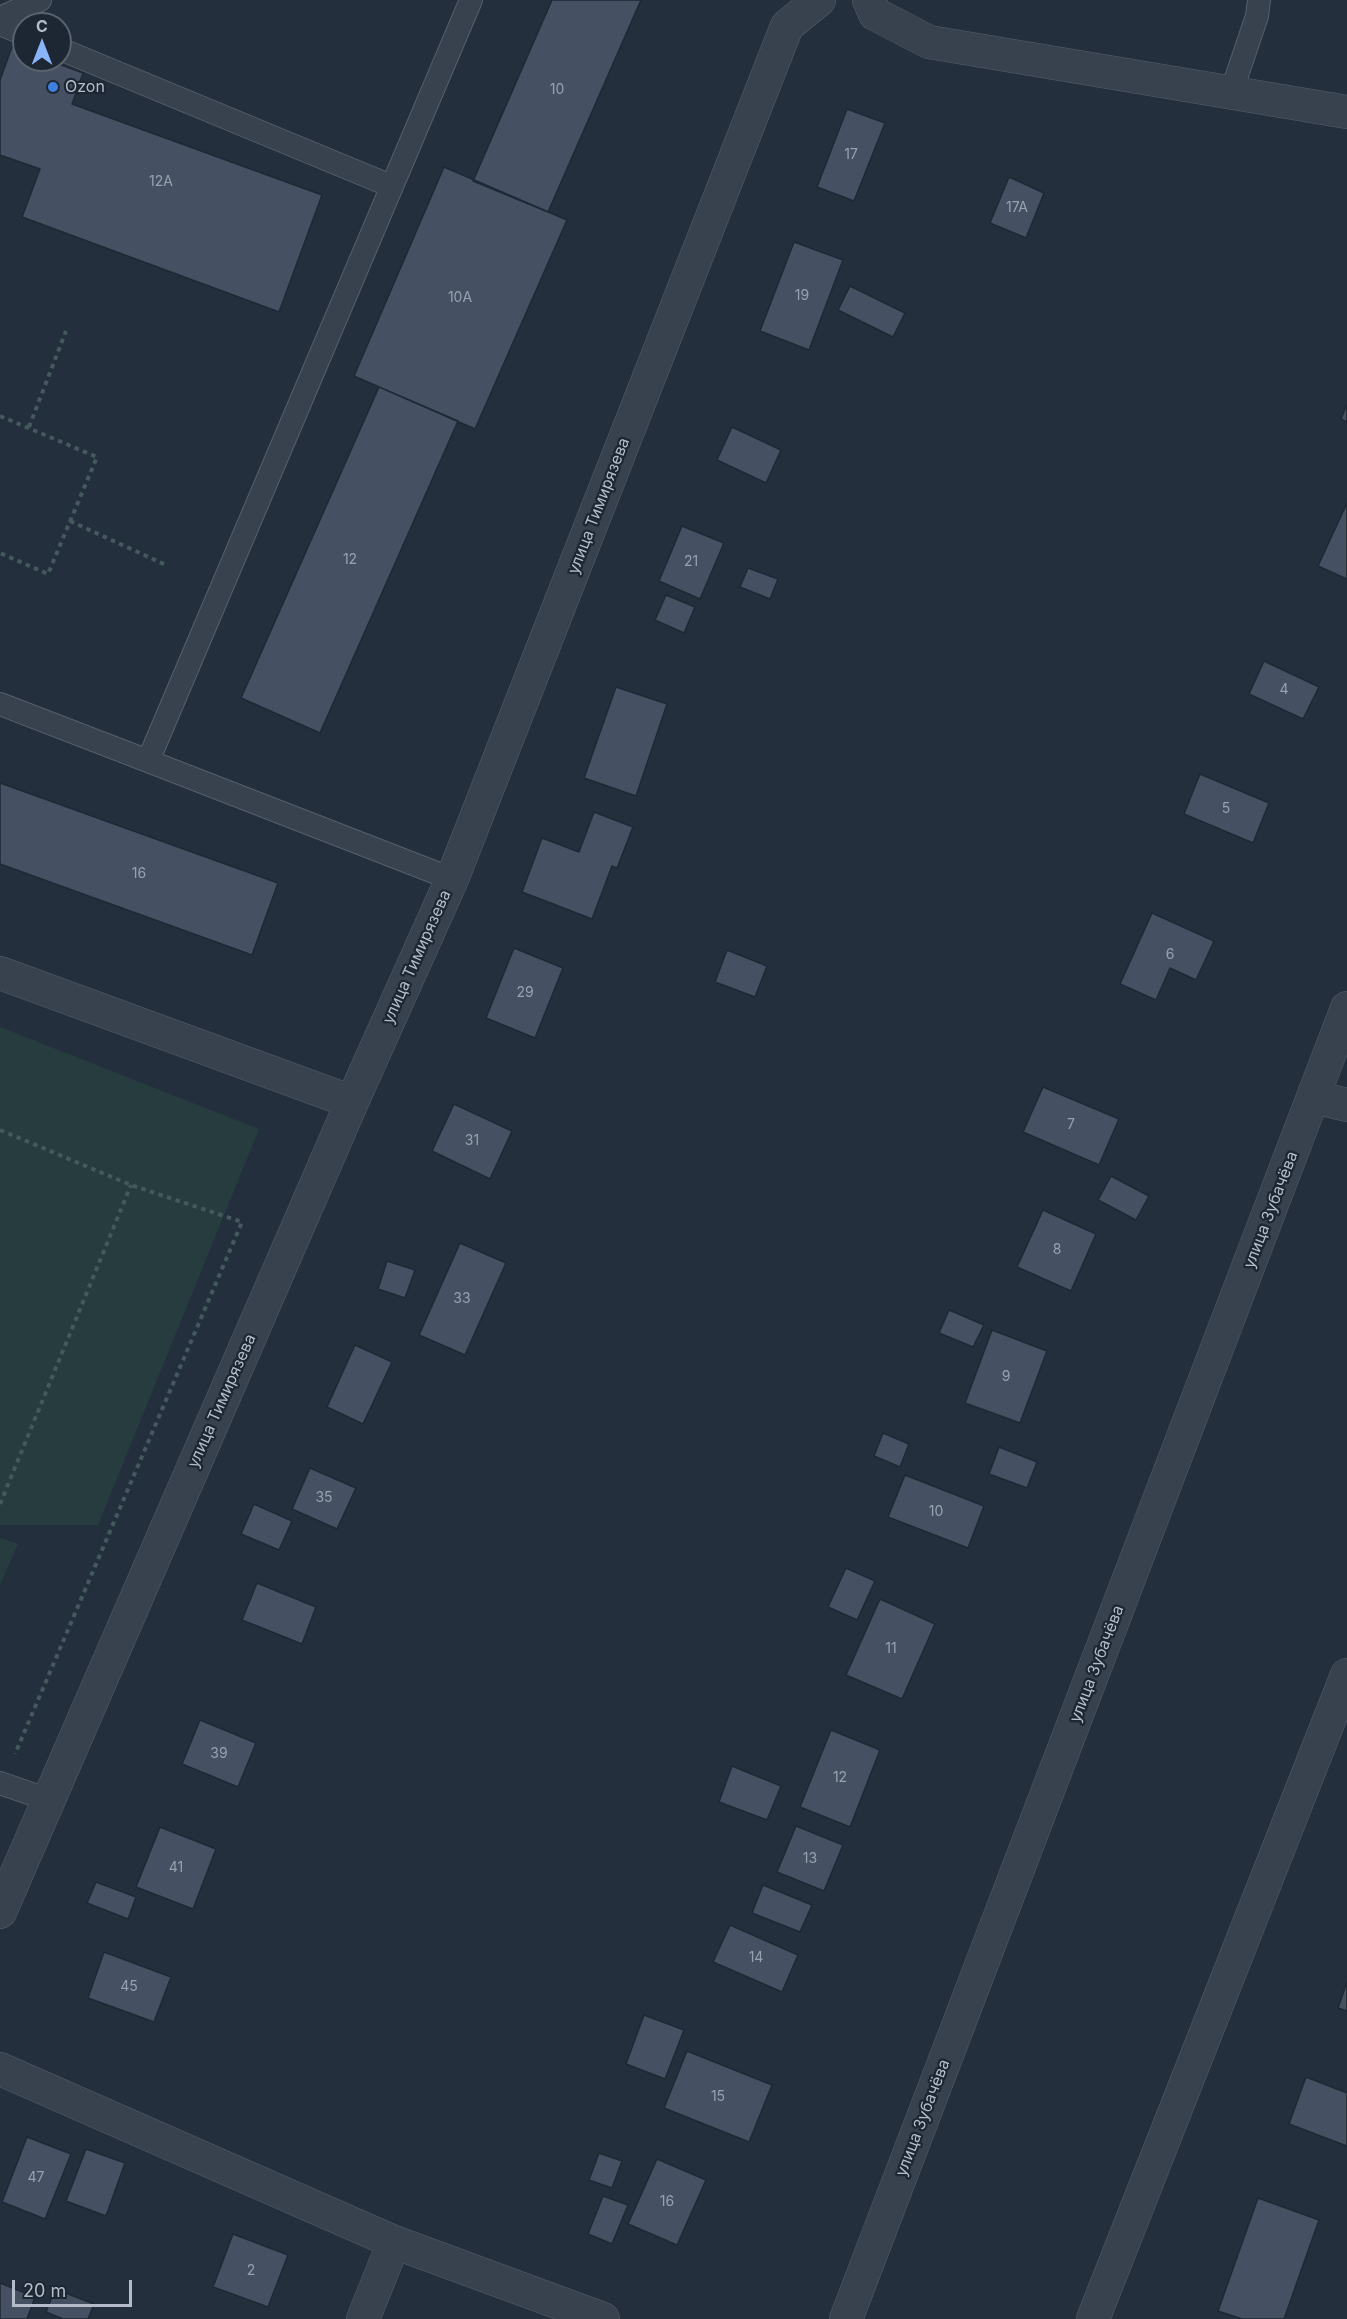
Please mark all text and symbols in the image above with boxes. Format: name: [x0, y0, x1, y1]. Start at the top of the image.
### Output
north arrow: [12, 12, 72, 72]
text: С: [36, 16, 48, 36]
place label: Ozon: [65, 77, 105, 97]
marker: Ozon: [46, 80, 60, 94]
house number: 10: [550, 82, 564, 98]
house number: 17: [844, 147, 858, 163]
house number: 12А: [149, 174, 173, 190]
house number: 17А: [1006, 200, 1028, 216]
house number: 19: [795, 288, 809, 304]
house number: 10А: [448, 290, 472, 306]
street label: улица Тимирязева: [564, 435, 634, 577]
house number: 12: [343, 552, 357, 568]
house number: 21: [684, 554, 698, 570]
house number: 4: [1279, 682, 1289, 698]
house number: 5: [1222, 801, 1230, 817]
house number: 16: [132, 866, 146, 882]
street label: улица Тимирязева: [379, 887, 455, 1027]
house number: 6: [1166, 947, 1174, 963]
house number: 29: [516, 985, 534, 1001]
house number: 7: [1067, 1117, 1075, 1133]
house number: 31: [465, 1133, 479, 1149]
street label: улица Зубачёва: [1240, 1149, 1302, 1271]
house number: 8: [1053, 1242, 1061, 1258]
house number: 33: [453, 1291, 471, 1307]
street label: улица Тимирязева: [184, 1331, 260, 1471]
house number: 9: [1002, 1369, 1010, 1385]
house number: 35: [315, 1490, 333, 1506]
house number: 10: [929, 1504, 943, 1520]
street label: улица Зубачёва: [1066, 1603, 1128, 1725]
house number: 11: [885, 1641, 897, 1657]
house number: 39: [210, 1746, 228, 1762]
house number: 12: [833, 1770, 847, 1786]
house number: 13: [803, 1851, 817, 1867]
house number: 41: [169, 1860, 183, 1876]
house number: 14: [749, 1950, 763, 1966]
house number: 45: [120, 1979, 138, 1995]
street label: улица Зубачёва: [892, 2057, 954, 2179]
house number: 15: [711, 2089, 725, 2105]
house number: 47: [28, 2170, 44, 2186]
house number: 16: [660, 2194, 674, 2210]
house number: 2: [247, 2263, 255, 2279]
scale bar: [15, 2268, 135, 2306]
text: 20 m: [23, 2280, 66, 2301]

